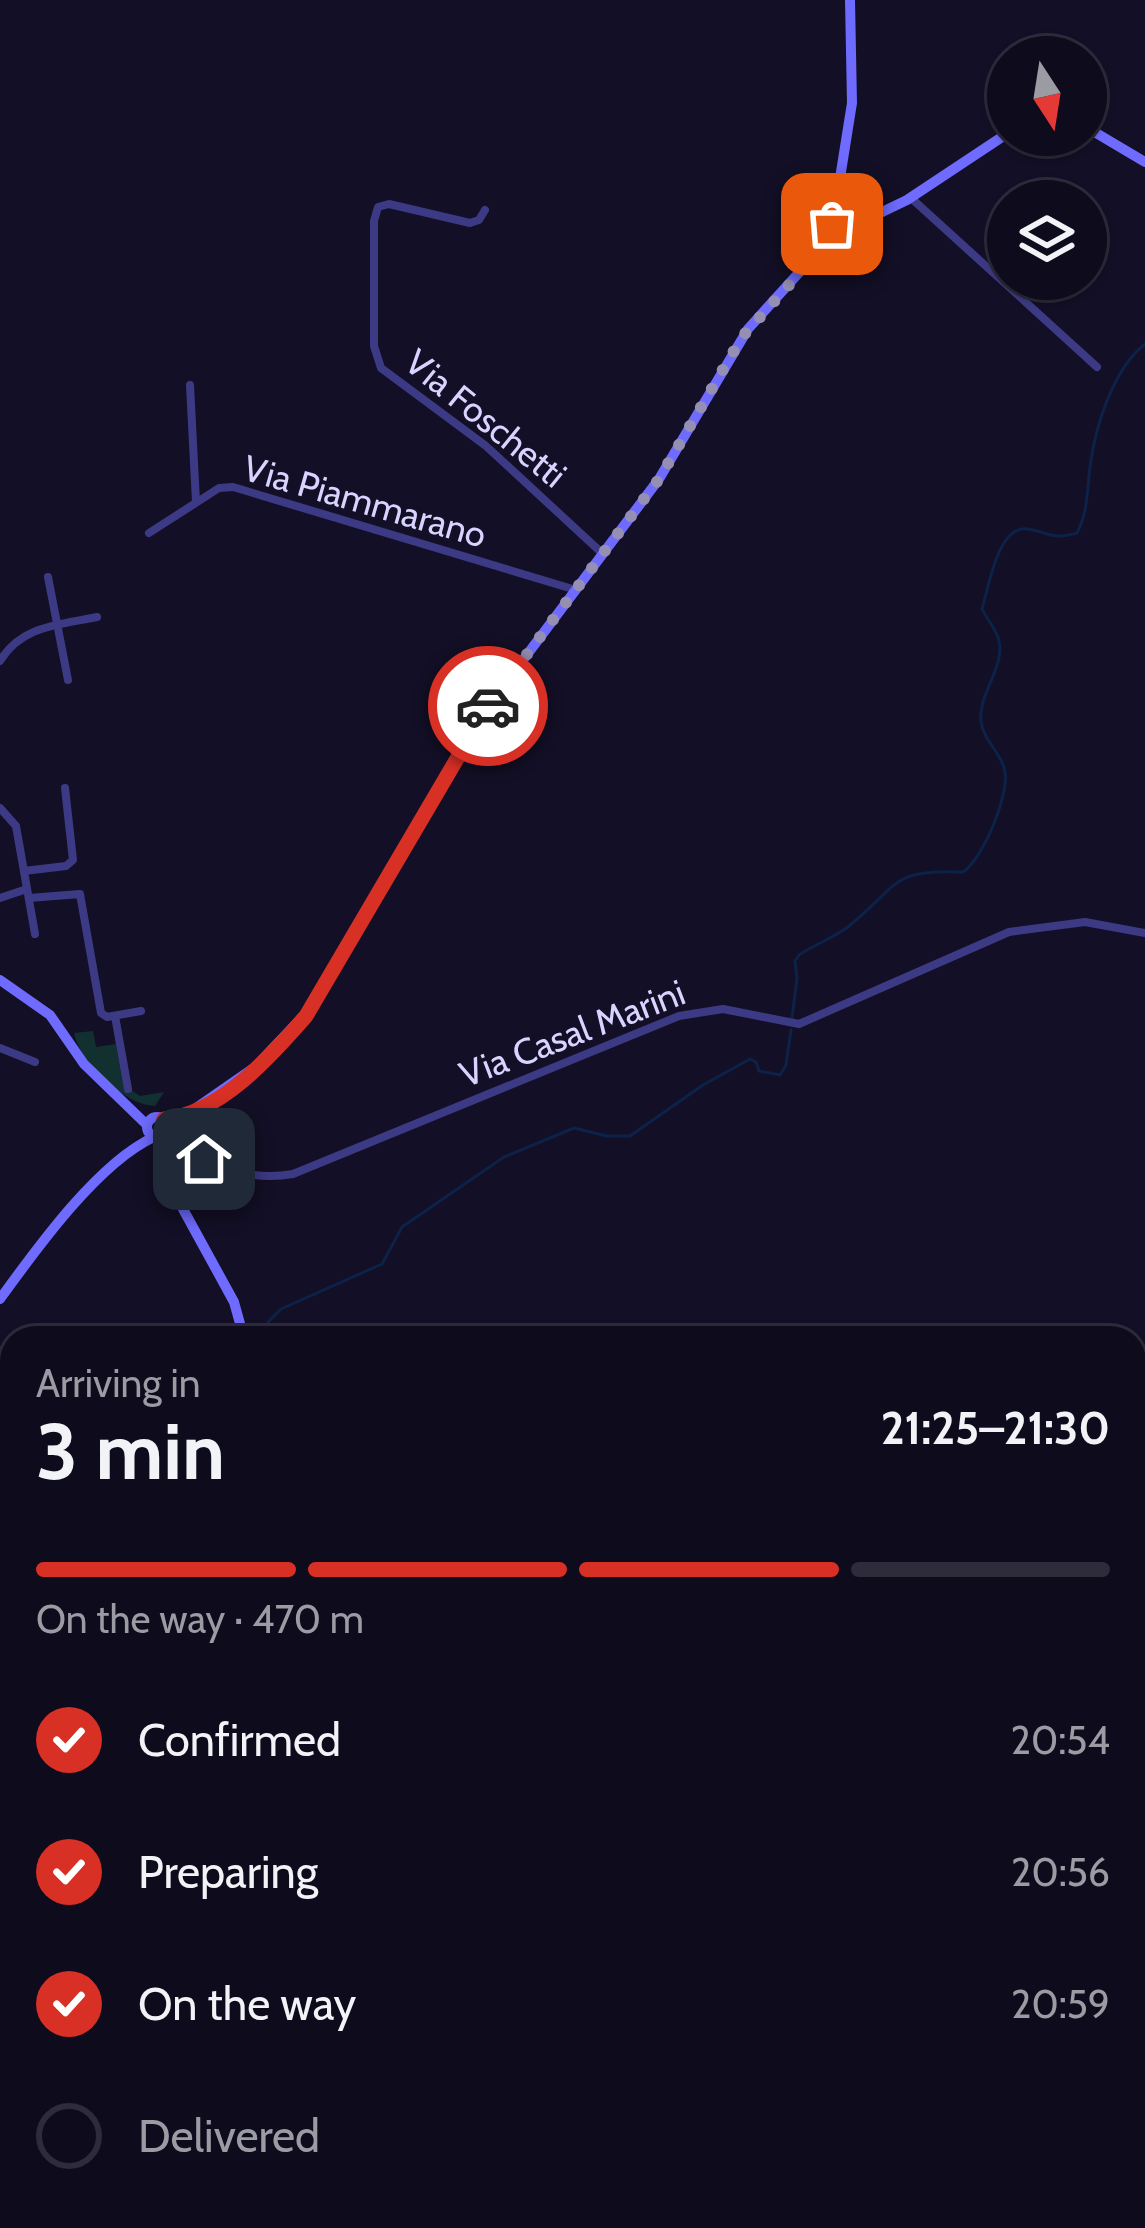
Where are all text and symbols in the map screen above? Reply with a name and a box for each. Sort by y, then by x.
north arrow [987,36,1107,156]
map controls [987,36,1107,300]
pin [781,173,883,275]
button: layers [987,180,1107,300]
icon: bag [799,191,865,257]
street label: Via Foschetti [397,340,575,496]
street label: Via Piammarano [238,445,492,557]
courier [428,646,548,766]
icon: car [455,673,521,739]
street label: Via Casal Marini [453,970,691,1096]
pin [153,1108,255,1210]
icon: home [171,1126,237,1192]
text: Arriving in [36,1359,200,1407]
text: 21:25–21:30 [881,1401,1110,1455]
text: 3 min [36,1404,225,1499]
text: On the way · 470 m [36,1595,364,1643]
icon: check [36,1707,102,1773]
text: Confirmed [138,1713,341,1767]
text: 20:54 [1011,1716,1110,1764]
icon: check [36,1839,102,1905]
text: Preparing [138,1845,318,1899]
text: 20:56 [1011,1848,1110,1896]
icon: check [36,1971,102,2037]
text: On the way [138,1977,356,2031]
text: 20:59 [1011,1980,1110,2028]
text: Delivered [138,2109,320,2163]

